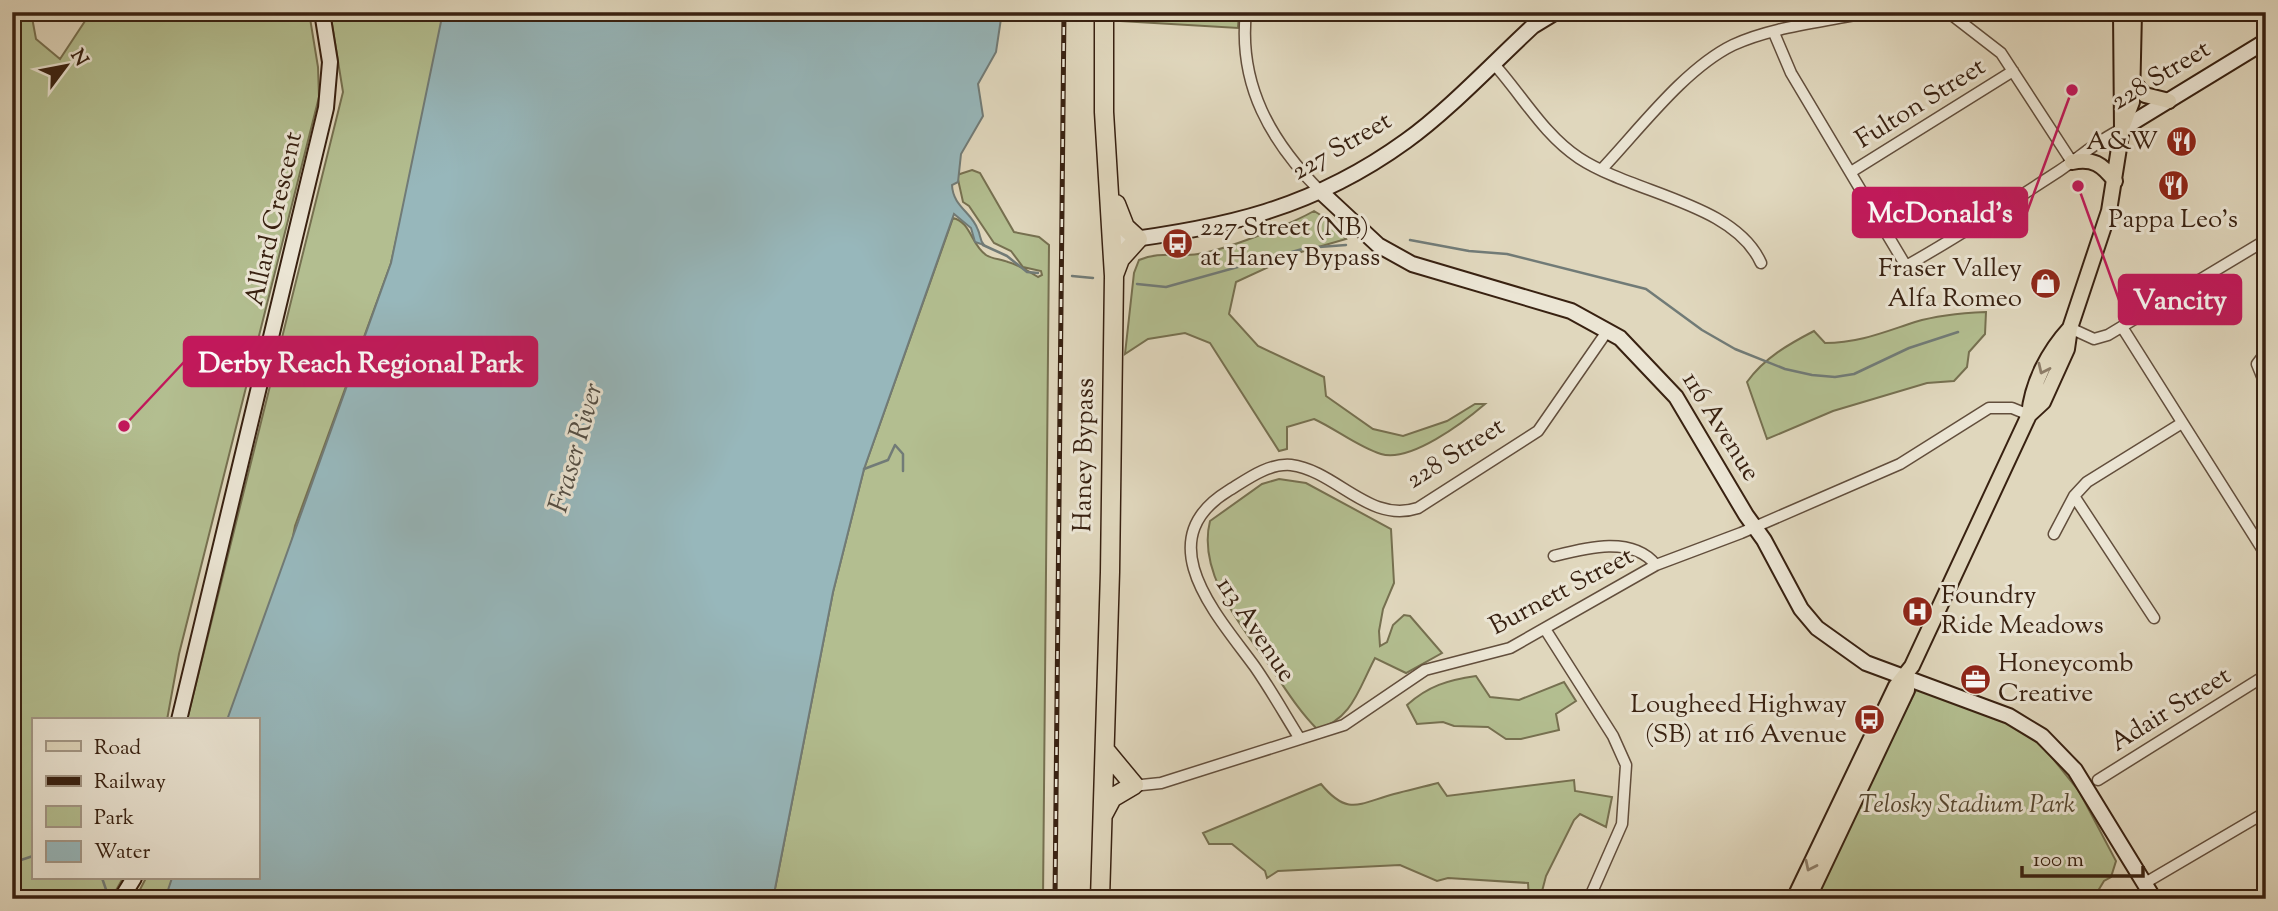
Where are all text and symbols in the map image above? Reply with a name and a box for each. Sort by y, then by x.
north arrow [32,32,102,102]
street label: 228 Street [2104,32,2218,120]
text: N [63,45,94,72]
street label: Fulton Street [1849,49,1993,159]
street label: 227 Street [1285,103,1399,191]
place label: A&W [2086,124,2158,161]
restaurant icon: A&W [2164,125,2198,159]
street label: Allard Crescent [237,128,313,310]
restaurant icon: Pappa Leo's [2156,168,2190,202]
callout: McDonald's [1853,188,2027,237]
text: McDonald's [1867,195,2013,235]
place label: Pappa Leo's [2108,202,2238,239]
place label: 227 Street (NB) at Haney Bypass [1200,210,1380,277]
bus stop icon: 227 Street (NB) at Haney Bypass [1160,226,1194,260]
place label: Fraser Valley Alfa Romeo [1878,251,2022,318]
shop icon: Fraser Valley Alfa Romeo [2028,267,2062,301]
callout: Vancity [2119,275,2241,324]
text: Vancity [2133,282,2227,322]
callout: Derby Reach Regional Park [184,337,537,386]
text: Derby Reach Regional Park [198,345,525,385]
one-way arrow [2037,362,2051,374]
street label: 116 Avenue [1672,365,1768,489]
water label: Fraser River [539,378,615,518]
street label: Haney Bypass [1065,378,1105,532]
street label: 228 Street [1400,409,1513,499]
street label: Burnett Street [1483,538,1641,646]
street label: 113 Avenue [1206,570,1304,690]
place label: Foundry Ride Meadows [1941,578,2104,645]
hospital icon: Foundry Ride Meadows [1901,594,1935,628]
place label: Honeycomb Creative [1998,646,2134,713]
street label: Adair Street [2103,658,2239,762]
office icon: Honeycomb Creative [1958,662,1992,696]
place label: Lougheed Highway (SB) at 116 Avenue [1630,687,1847,754]
bus stop icon: Lougheed Highway (SB) at 116 Avenue [1853,703,1887,737]
legend [32,718,259,880]
text: Road [94,734,141,764]
text: Railway [94,768,166,798]
park label: Telosky Stadium Park [1859,787,2076,824]
text: Park [94,804,135,834]
scale bar [2022,834,2143,878]
text: Water [94,838,151,868]
text: 100 m [2033,846,2084,876]
one-way arrow [1804,859,1818,871]

